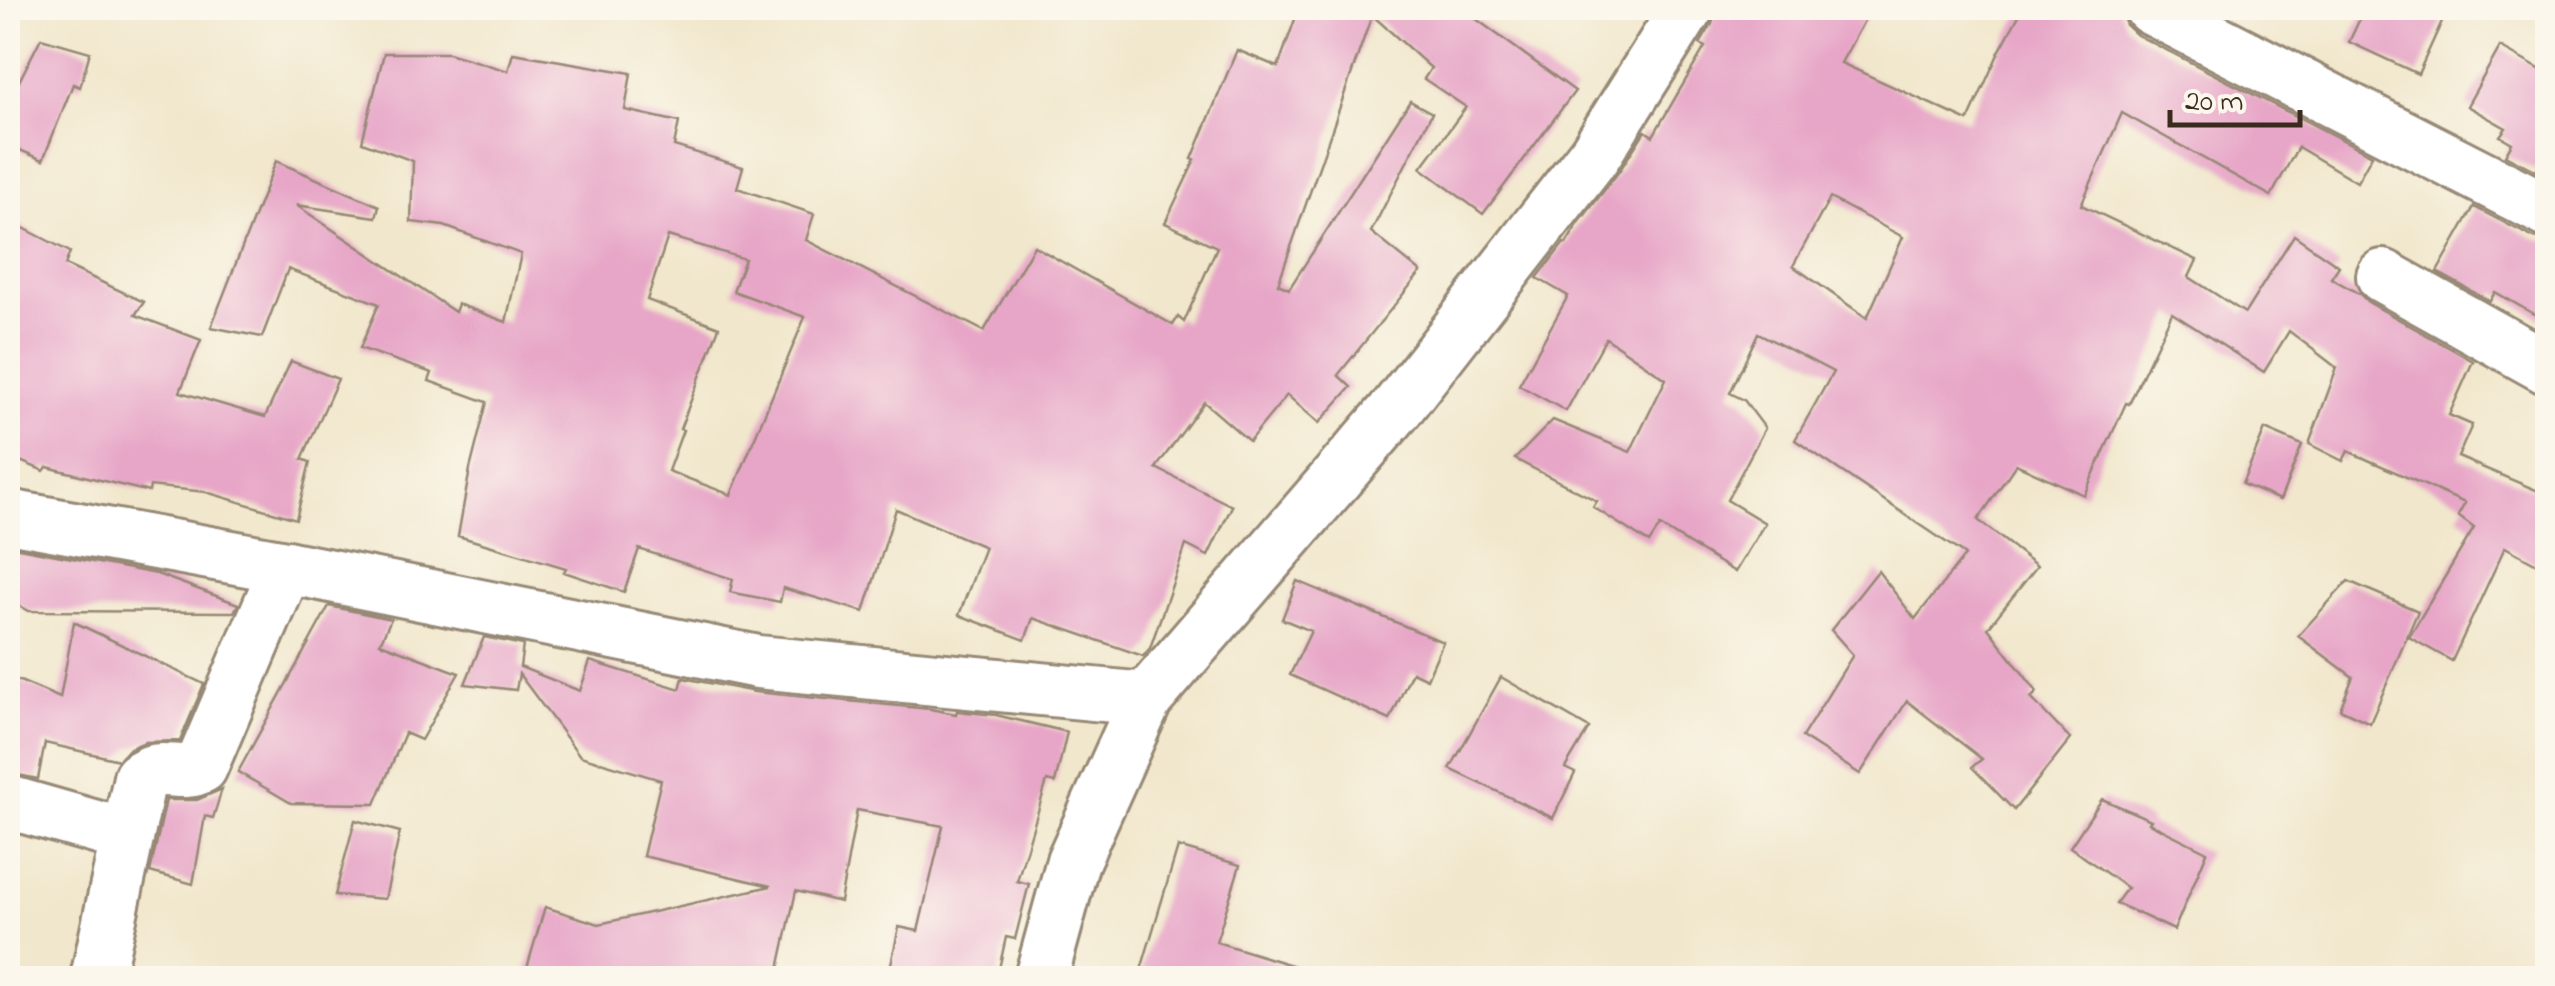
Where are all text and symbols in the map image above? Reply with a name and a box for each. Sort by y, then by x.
scale bar [2170,65,2300,127]
text: 20 m [2185,81,2244,125]

